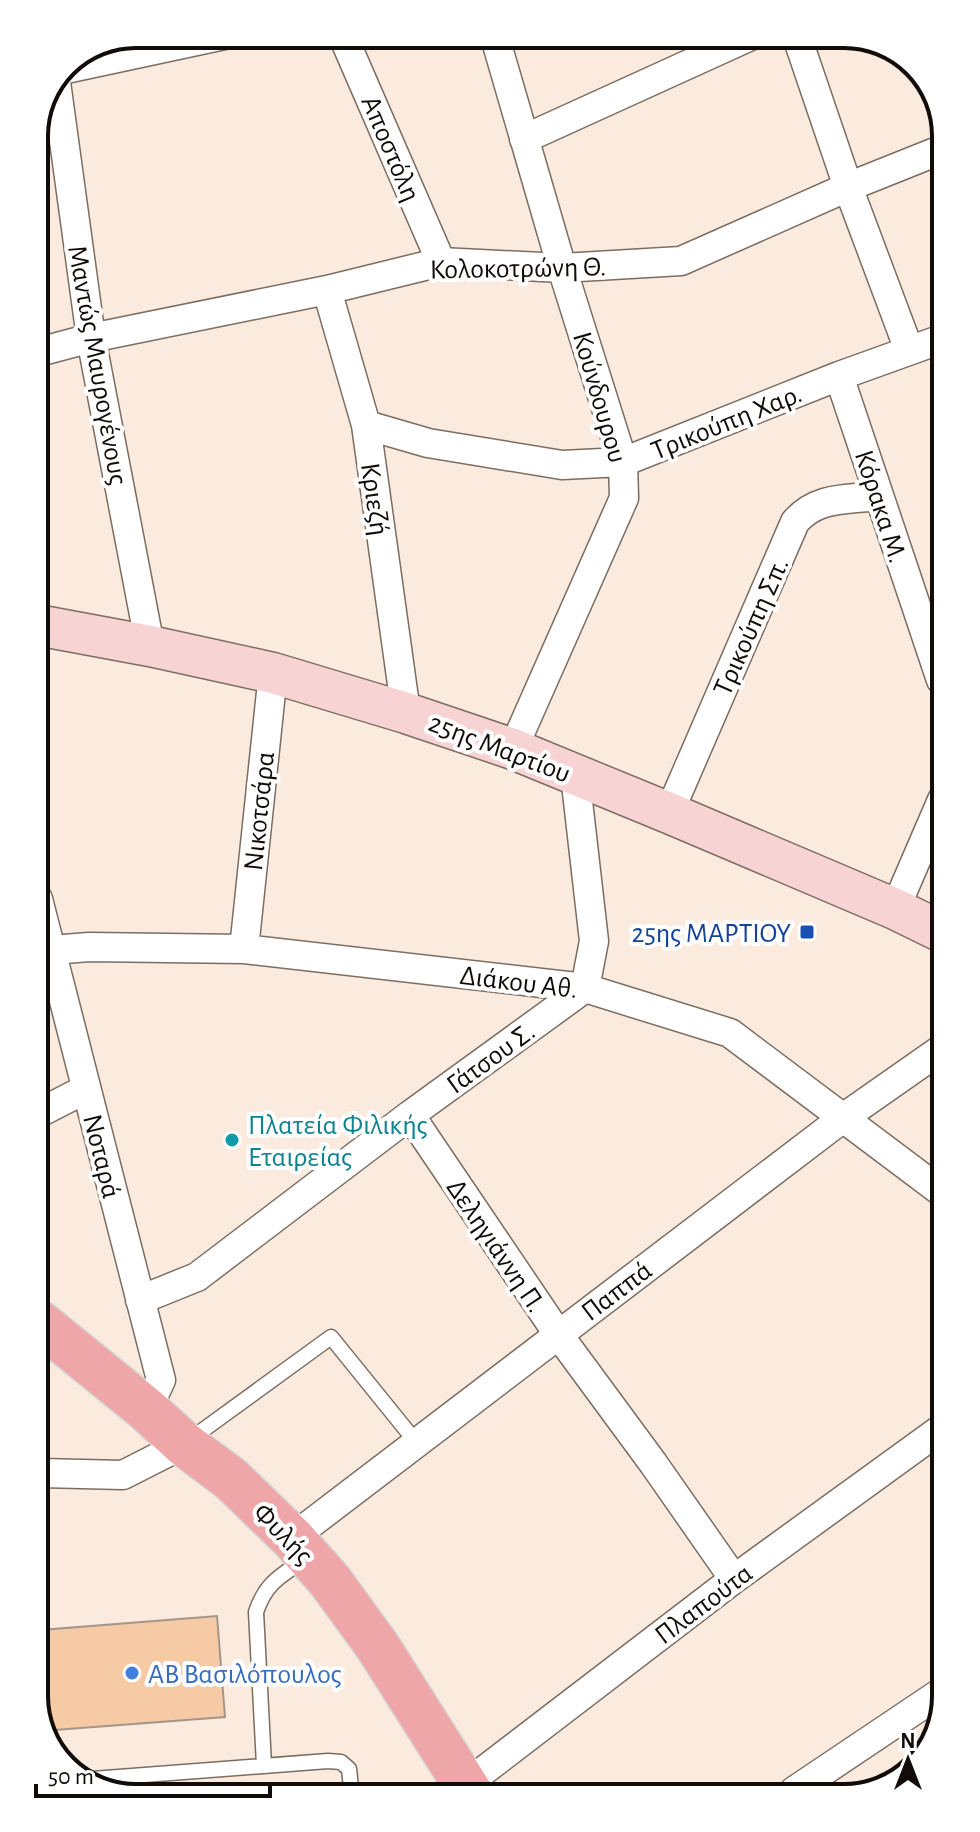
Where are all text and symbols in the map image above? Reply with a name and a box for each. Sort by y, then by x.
street label: Αποστόλη [355,92,425,206]
street label: Μαντώς Μαυρογένους [62,244,132,487]
street label: Κολοκοτρώνη Θ. [430,253,607,285]
street label: Κούνδουρου [567,329,631,466]
street label: Τρικούπη Χαρ. [648,380,806,466]
street label: Κόρακα Μ. [849,447,911,566]
street label: Κριεζή [355,461,393,537]
street label: Τρικούπη Σπ. [709,554,795,700]
street label: 25ης Μαρτίου [424,709,574,789]
street label: Νικοτσάρα [240,750,280,872]
place label: 25ης ΜΑΡΤΙΟΥ [631,920,791,948]
marker: 25ης ΜΑΡΤΙΟΥ [798,923,816,941]
street label: Διάκου Αθ. [458,962,579,1004]
street label: Γάτσου Σ. [442,1018,540,1100]
street label: Νοταρά [77,1112,125,1201]
place label: Πλατεία Φιλικής Εταιρείας [248,1112,428,1172]
marker: Πλατεία Φιλικής Εταιρείας [223,1131,241,1149]
street label: Δεληγιάννη Π. [441,1175,550,1318]
street label: Παππά [577,1256,658,1327]
street label: Φυλής [247,1499,318,1570]
street label: Πλαπούτα [650,1559,758,1650]
place label: ΑΒ Βασιλόπουλος [148,1661,342,1689]
marker: ΑΒ Βασιλόπουλος [123,1664,141,1682]
north arrow [868,1720,948,1800]
text: N [900,1730,916,1752]
scale bar [36,1748,270,1798]
text: 50 m [48,1765,94,1789]

